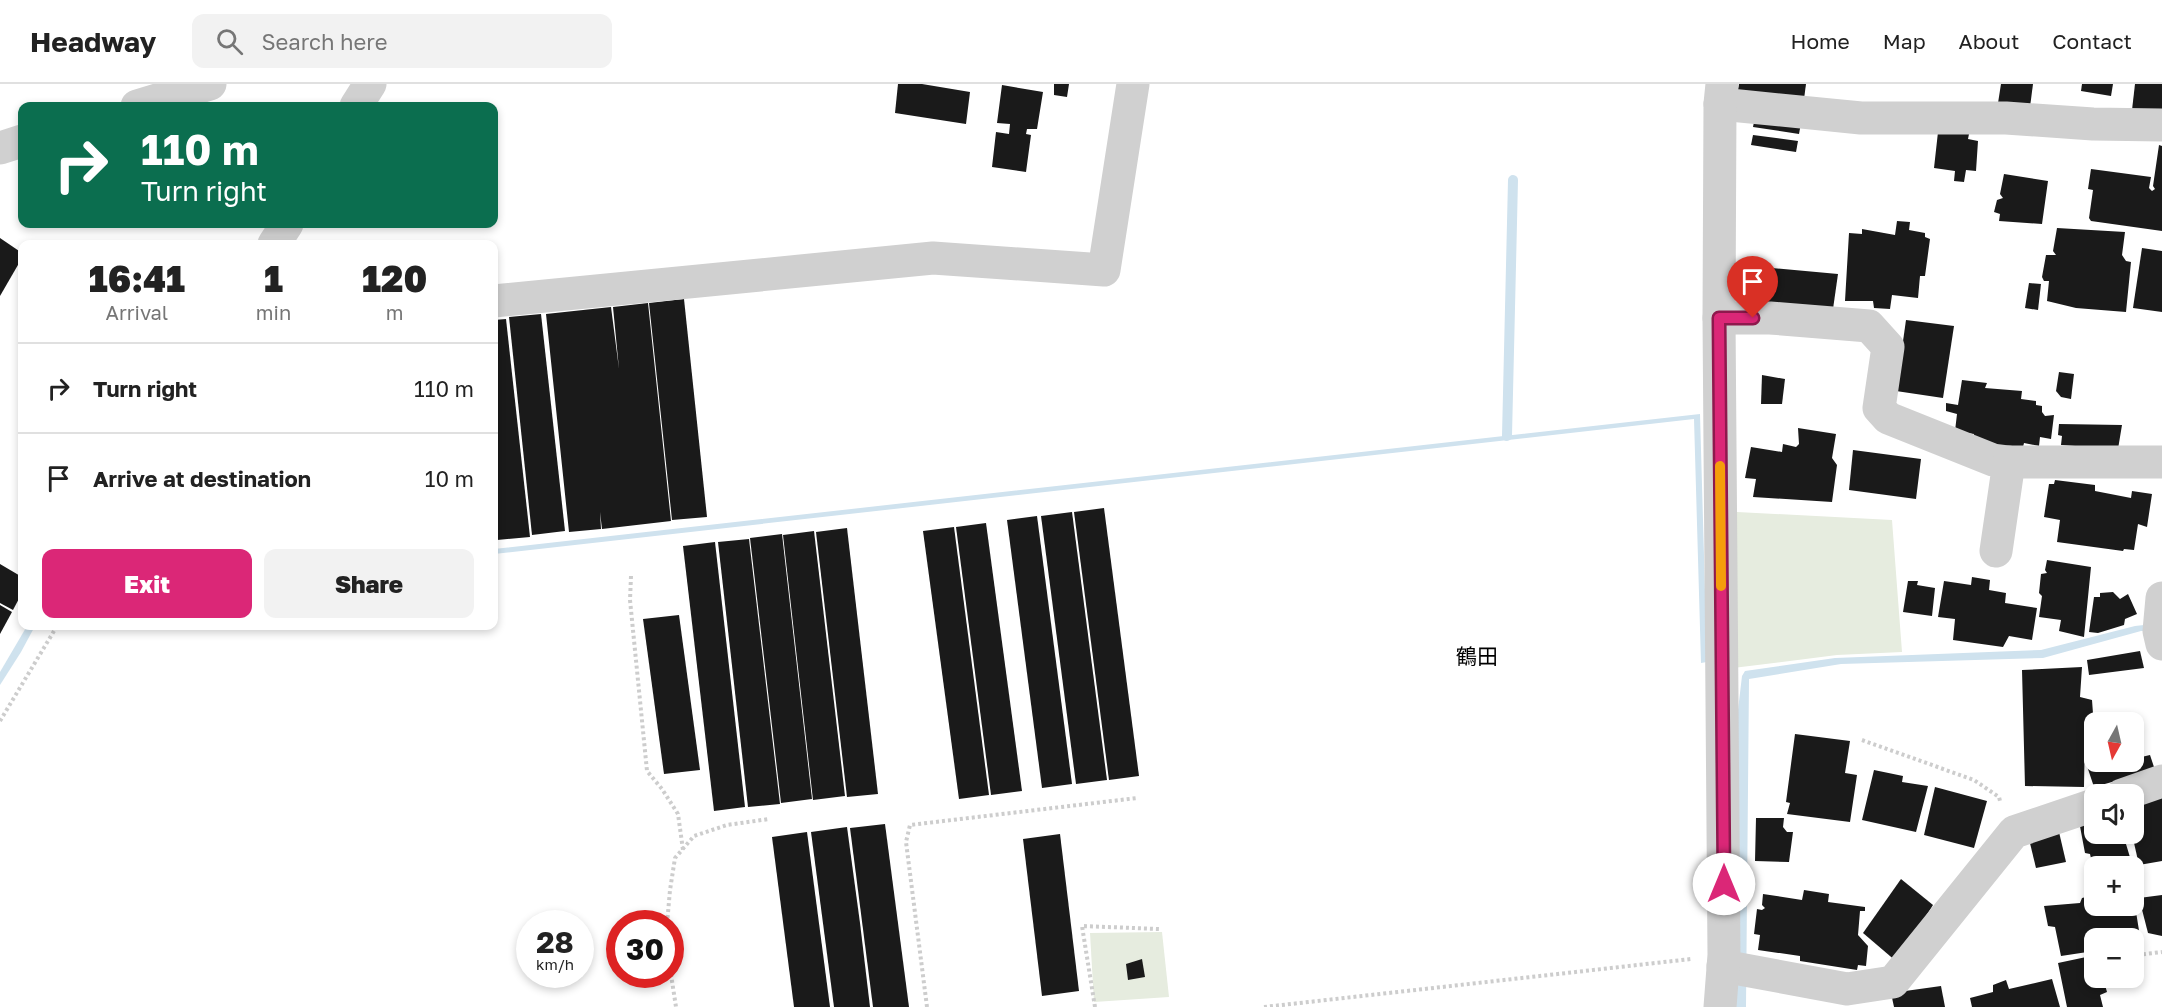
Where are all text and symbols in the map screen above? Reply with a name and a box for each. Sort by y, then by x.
search box [192,14,612,68]
text: Headway [30,25,156,58]
icon: search [213,25,246,58]
text: Search here [261,28,387,55]
text: Home [1790,28,1850,54]
text: Map [1883,28,1926,54]
text: About [1959,28,2019,54]
text: Contact [2052,28,2132,54]
text: 110 m [141,124,259,174]
icon: right [42,126,120,204]
text: Turn right [141,175,267,207]
pin [1727,256,1778,318]
text: 16:41 [89,257,185,300]
text: 1 [264,257,283,300]
text: 120 [362,257,427,300]
icon: arrive [1736,265,1769,298]
text: Arrival [106,300,168,324]
text: min [256,300,291,324]
text: m [386,300,403,324]
icon: right [42,372,75,405]
text: Turn right [93,375,197,402]
text: 110 m [414,375,474,402]
icon: arrive [42,462,75,495]
text: Arrive at destination [93,465,311,492]
text: 10 m [425,465,474,492]
button: Exit [42,549,252,618]
button: Share [264,549,474,618]
district label: 鶴田 [1456,643,1498,669]
north arrow [2084,712,2144,772]
map controls [2084,712,2144,988]
button: sound [2084,784,2144,844]
position arrow [1692,852,1756,916]
button: + [2084,856,2144,916]
speed limit sign: 30 [606,910,684,988]
text: 28 [536,924,574,960]
button: − [2084,928,2144,988]
text: km/h [536,955,574,973]

